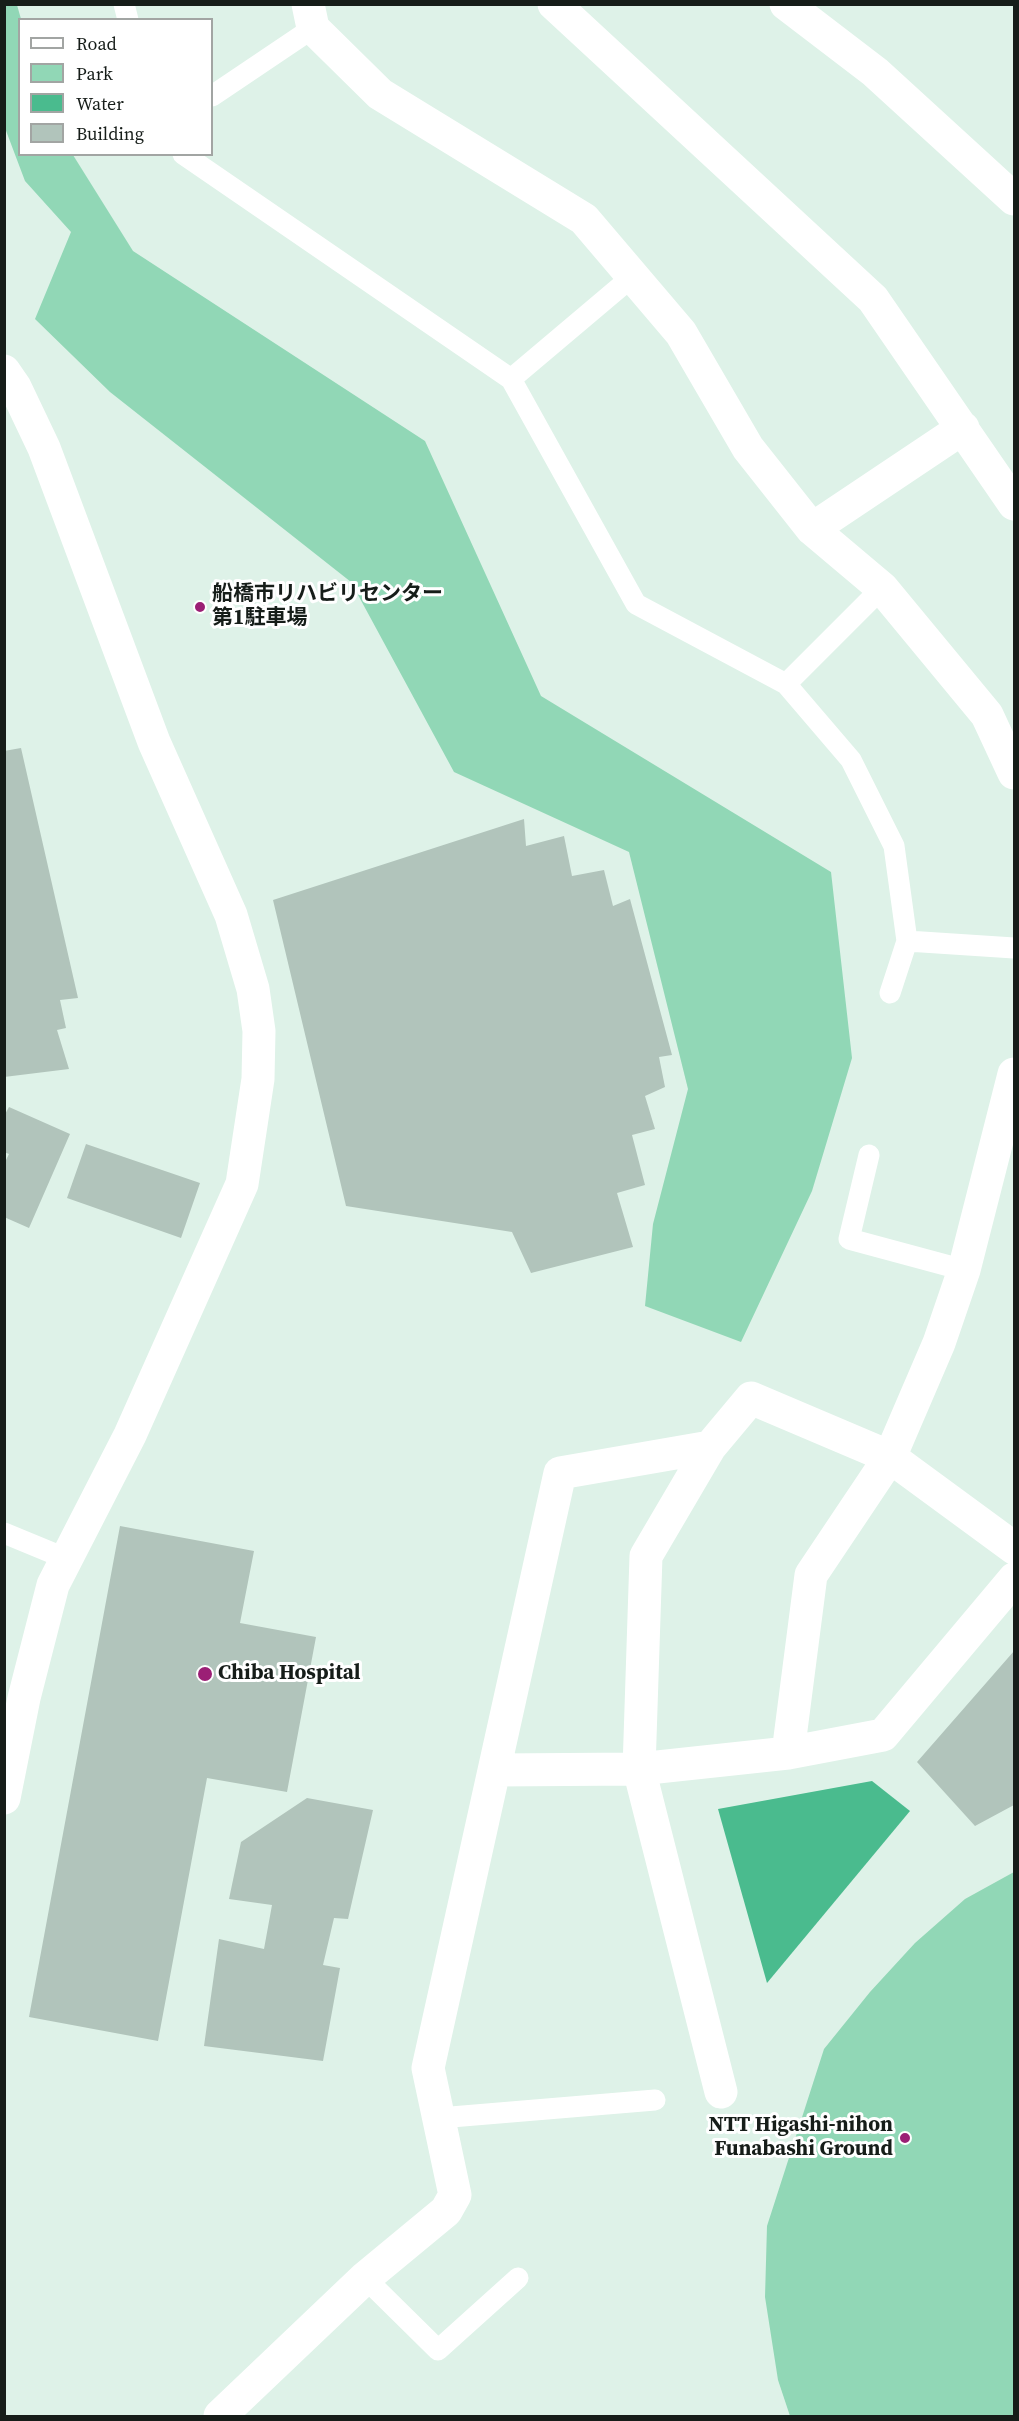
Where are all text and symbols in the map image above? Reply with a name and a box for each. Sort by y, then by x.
legend [18,18,213,156]
text: Road [76,31,117,56]
text: Park [76,61,113,86]
text: Water [76,91,124,116]
text: Building [76,121,144,146]
place label: 船橋市リハビリセンター 第1駐車場 [212,582,443,632]
marker: 船橋市リハビリセンター 第1駐車場 [193,600,207,614]
place label: Chiba Hospital [218,1661,361,1687]
marker: Chiba Hospital [196,1665,214,1683]
place label: NTT Higashi-nihon Funabashi Ground [708,2113,893,2163]
marker: NTT Higashi-nihon Funabashi Ground [898,2131,912,2145]

